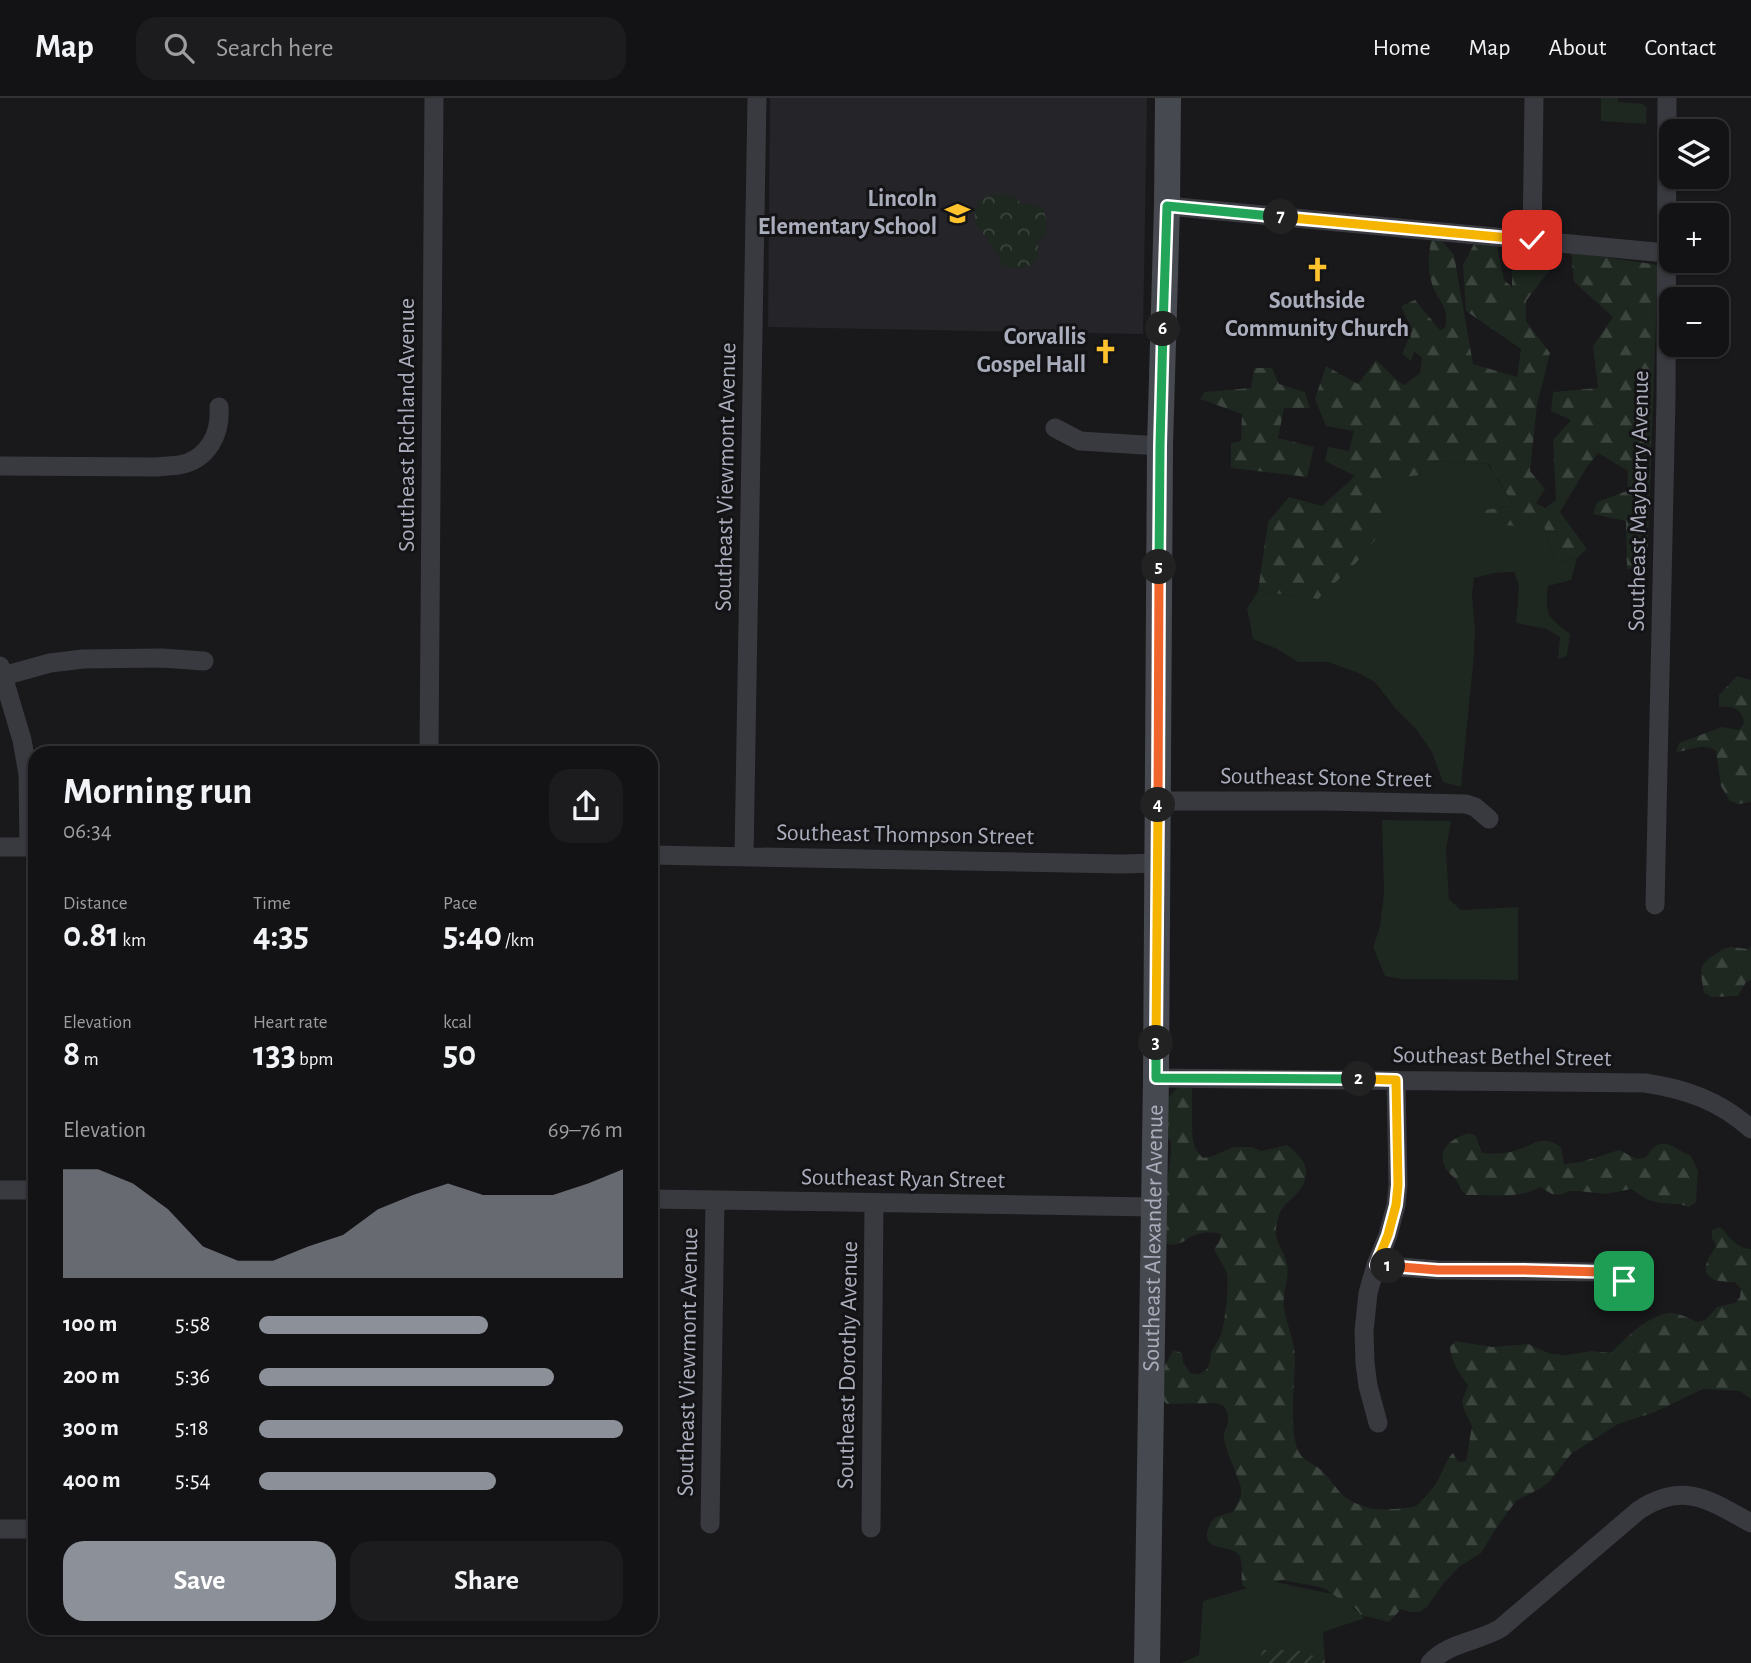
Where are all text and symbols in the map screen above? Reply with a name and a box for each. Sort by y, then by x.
search box [136,17,626,80]
icon: search [160,29,198,67]
text: Map [35,31,94,64]
text: Search here [216,35,334,61]
text: Home [1373,36,1431,60]
text: Map [1469,36,1511,60]
text: About [1549,36,1606,60]
text: Contact [1644,36,1716,60]
map controls [1659,119,1729,357]
button: layers [1659,119,1729,189]
place label: Lincoln Elementary School [758,187,937,239]
school or university icon: Lincoln Elementary School [943,199,971,227]
pin: 7 [1264,200,1298,234]
button: + [1659,203,1729,273]
text: 7 [1276,207,1285,226]
pin [1502,210,1562,270]
icon: check [1513,221,1551,259]
church icon: Southside Community Church [1303,256,1331,284]
button: − [1659,287,1729,357]
place label: Southside Community Church [1225,289,1409,341]
street label: Southeast Richland Avenue [395,298,419,552]
pin: 6 [1146,312,1180,346]
text: 6 [1158,319,1167,338]
place label: Corvallis Gospel Hall [977,325,1086,377]
church icon: Corvallis Gospel Hall [1092,337,1120,365]
street label: Southeast Viewmont Avenue [712,342,740,612]
street label: Southeast Mayberry Avenue [1625,370,1653,632]
pin: 5 [1142,550,1176,584]
text: 5 [1154,557,1163,576]
street label: Southeast Stone Street [1220,764,1432,792]
button: share [549,769,623,843]
text: Morning run [63,773,252,811]
pin: 4 [1140,788,1176,822]
text: 4 [1153,795,1162,814]
text: 06:34 [63,820,112,843]
street label: Southeast Thompson Street [776,821,1034,849]
text: Distance [63,894,127,913]
text: Time [253,894,291,913]
text: Pace [443,894,477,913]
text: 0.81 [63,918,119,953]
text: 4:35 [253,918,309,953]
text: 5:40 [443,918,502,953]
text: km [119,931,146,950]
text: /km [502,931,534,950]
text: Elevation [63,1013,132,1032]
text: Heart rate [253,1013,328,1032]
text: kcal [443,1013,472,1032]
pin: 3 [1138,1026,1174,1060]
text: 3 [1151,1033,1160,1052]
text: 8 [63,1037,80,1072]
text: 133 [253,1037,296,1072]
text: 50 [443,1037,476,1072]
street label: Southeast Bethel Street [1392,1043,1612,1071]
text: m [80,1050,99,1069]
text: bpm [296,1050,333,1069]
pin: 2 [1342,1062,1376,1096]
text: 2 [1354,1069,1363,1088]
street label: Southeast Alexander Avenue [1139,1104,1168,1372]
text: Elevation [63,1119,146,1142]
text: 69–76 m [548,1119,623,1142]
street label: Southeast Ryan Street [801,1165,1006,1193]
street label: Southeast Viewmont Avenue [674,1227,702,1497]
street label: Southeast Dorothy Avenue [834,1241,862,1489]
pin: 1 [1370,1248,1406,1284]
pin [1594,1251,1654,1311]
text: 1 [1384,1256,1391,1275]
icon: arrive [1605,1262,1643,1300]
text: 100 m [63,1313,117,1336]
text: 5:58 [175,1313,210,1336]
text: 200 m [63,1365,120,1388]
text: 5:36 [175,1365,210,1388]
text: 300 m [63,1417,119,1440]
text: 5:18 [175,1417,209,1440]
text: 400 m [63,1469,121,1492]
text: 5:54 [175,1469,211,1492]
button: Save [63,1541,336,1621]
button: Share [350,1541,623,1621]

